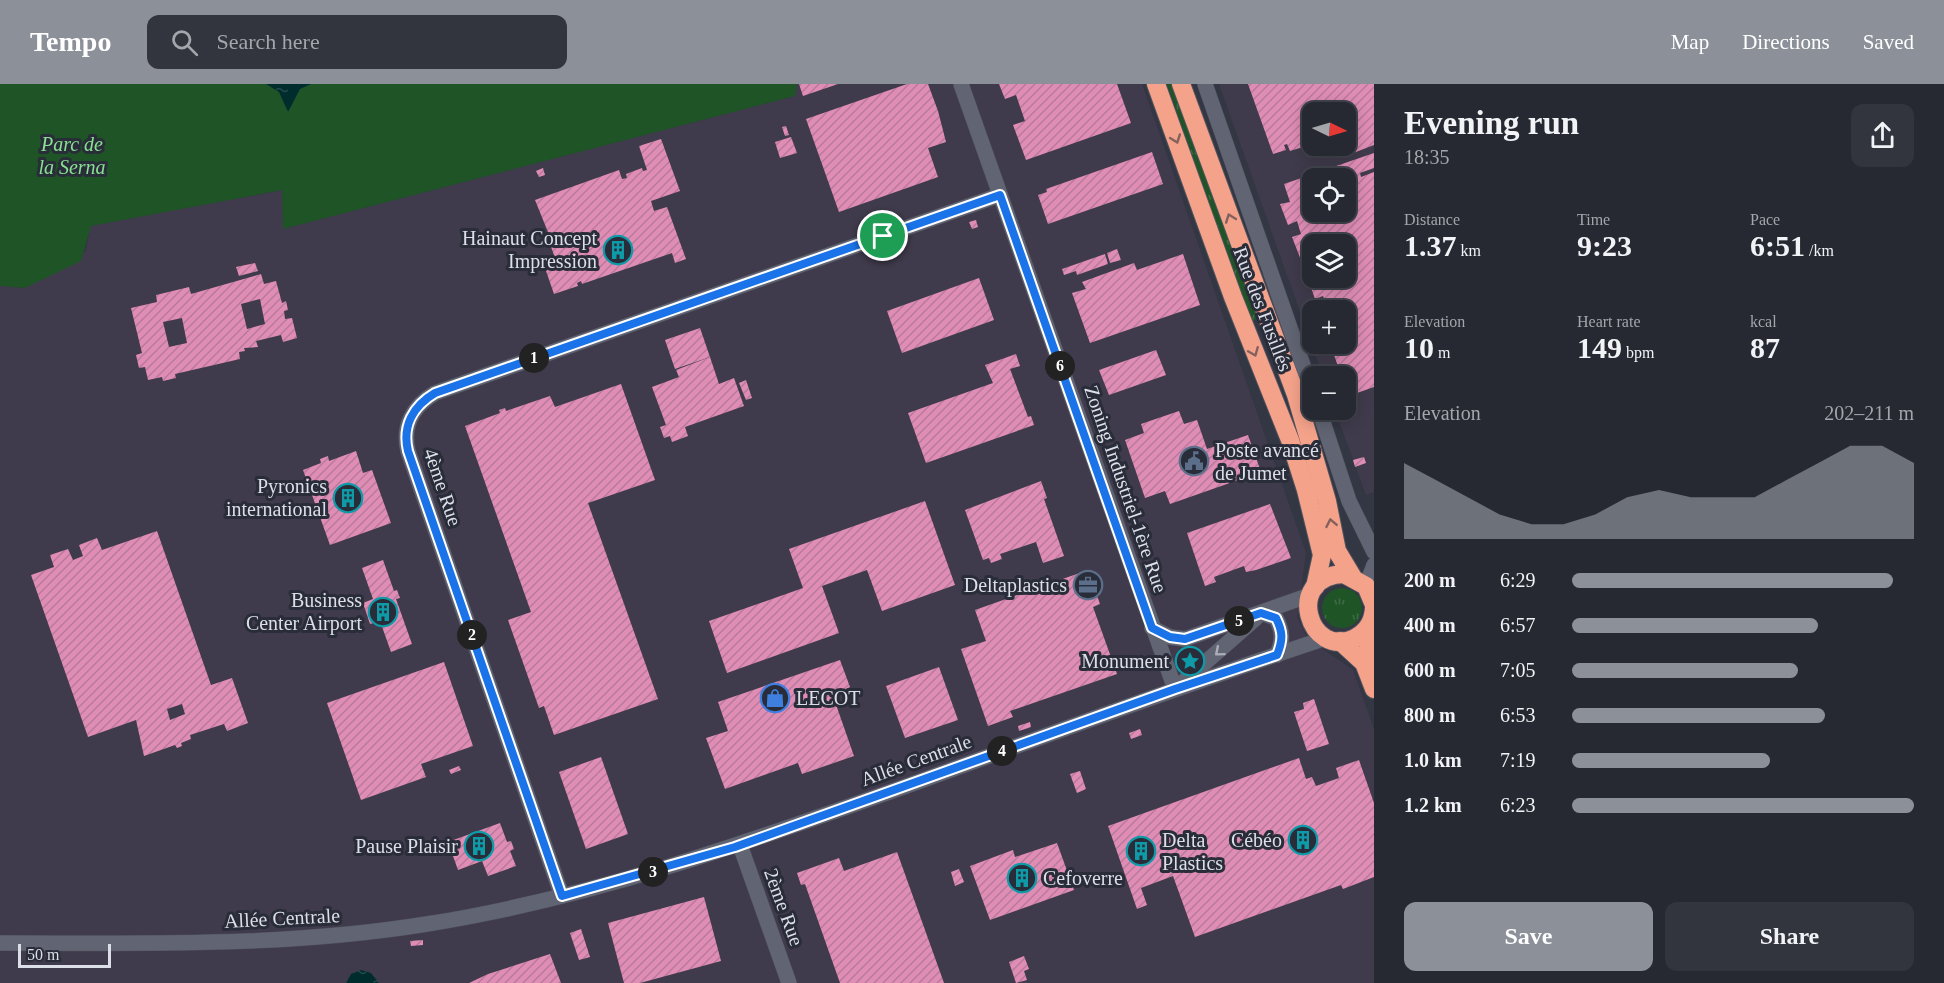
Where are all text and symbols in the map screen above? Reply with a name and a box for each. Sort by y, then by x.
search box [147,15,567,69]
text: Tempo [30,26,111,57]
icon: search [168,26,201,59]
text: Search here [216,29,320,54]
text: Map [1671,30,1709,54]
text: Directions [1742,30,1830,54]
text: Saved [1863,30,1914,54]
north arrow [1302,102,1356,156]
map controls [1302,102,1356,420]
button: share [1851,104,1914,167]
text: Evening run [1404,105,1579,141]
park label: Parc de la Serna [38,133,106,178]
one-way arrow [1169,133,1182,144]
text: 18:35 [1404,146,1450,168]
button: locate [1302,168,1356,222]
pin [857,210,908,261]
text: Distance [1404,211,1460,228]
text: Time [1577,211,1610,228]
text: Pace [1750,211,1780,228]
one-way arrow [1225,214,1238,224]
icon: arrive [866,219,899,252]
place label: Hainaut Concept Impression [462,227,597,273]
text: 1.37 [1404,229,1457,262]
text: 9:23 [1577,229,1632,262]
text: 6:51 [1750,229,1805,262]
building icon: Hainaut Concept Impression [602,234,634,266]
button: layers [1302,234,1356,288]
text: km [1457,242,1481,259]
text: /km [1805,242,1834,259]
street label: Rue des Fusillés [1229,244,1297,374]
button: + [1302,300,1356,354]
text: Elevation [1404,313,1465,330]
text: Heart rate [1577,313,1641,330]
text: kcal [1750,313,1777,330]
text: 10 [1404,331,1434,364]
text: 149 [1577,331,1622,364]
text: 87 [1750,331,1780,364]
pin: 1 [519,343,549,373]
text: m [1434,344,1450,361]
text: bpm [1622,344,1654,361]
one-way arrow [1247,345,1259,356]
text: 1 [530,349,538,366]
pin: 6 [1045,351,1075,381]
text: 6 [1056,357,1064,374]
button: − [1302,366,1356,420]
street label: Zoning Industriel-1ère Rue [1079,382,1172,596]
text: Elevation [1404,402,1481,424]
text: 202–211 m [1824,402,1914,424]
place label: Poste avancé de Jumet [1215,439,1319,484]
street label: 4ème Rue [419,445,467,529]
public building icon: Poste avancé de Jumet [1178,445,1210,477]
place label: Pyronics international [226,475,327,520]
building icon: Pyronics international [332,482,364,514]
one-way arrow [1325,518,1338,528]
office icon: Deltaplastics [1072,569,1104,601]
text: 200 m [1404,569,1456,591]
text: 6:29 [1500,569,1536,591]
place label: Deltaplastics [964,574,1067,597]
place label: Business Center Airport [246,589,362,635]
building icon: Business Center Airport [367,596,399,628]
pin: 5 [1224,606,1254,636]
text: 5 [1235,612,1243,629]
text: 400 m [1404,614,1456,636]
text: 6:57 [1500,614,1536,636]
pin: 2 [457,620,487,650]
text: 2 [468,626,476,643]
place icon: Monument [1174,645,1206,677]
one-way arrow [1215,645,1226,656]
place label: Monument [1081,650,1169,672]
text: 600 m [1404,659,1456,681]
text: 7:05 [1500,659,1536,681]
shop icon: LECOT [759,682,791,714]
place label: LECOT [796,687,860,709]
text: 800 m [1404,704,1456,726]
text: 6:53 [1500,704,1536,726]
street label: Allée Centrale [858,730,974,790]
pin: 4 [987,736,1017,766]
text: 4 [998,742,1006,759]
text: 1.0 km [1404,749,1462,771]
text: 7:19 [1500,749,1536,771]
text: 1.2 km [1404,794,1462,816]
text: 6:23 [1500,794,1536,816]
building icon: Cébéo [1287,824,1319,856]
place label: Delta Plastics [1162,829,1223,874]
place label: Cébéo [1231,829,1282,851]
building icon: Pause Plaisir [463,830,495,862]
place label: Pause Plaisir [355,835,458,857]
building icon: Delta Plastics [1125,835,1157,867]
pin: 3 [638,857,668,887]
building icon: Cefoverre [1006,862,1038,894]
text: 3 [649,863,657,880]
street label: 2ème Rue [760,865,808,949]
place label: Cefoverre [1043,867,1123,889]
button: Save [1404,902,1653,971]
button: Share [1665,902,1914,971]
street label: Allée Centrale [223,904,341,932]
scale bar [18,941,111,968]
text: 50 m [27,946,59,963]

